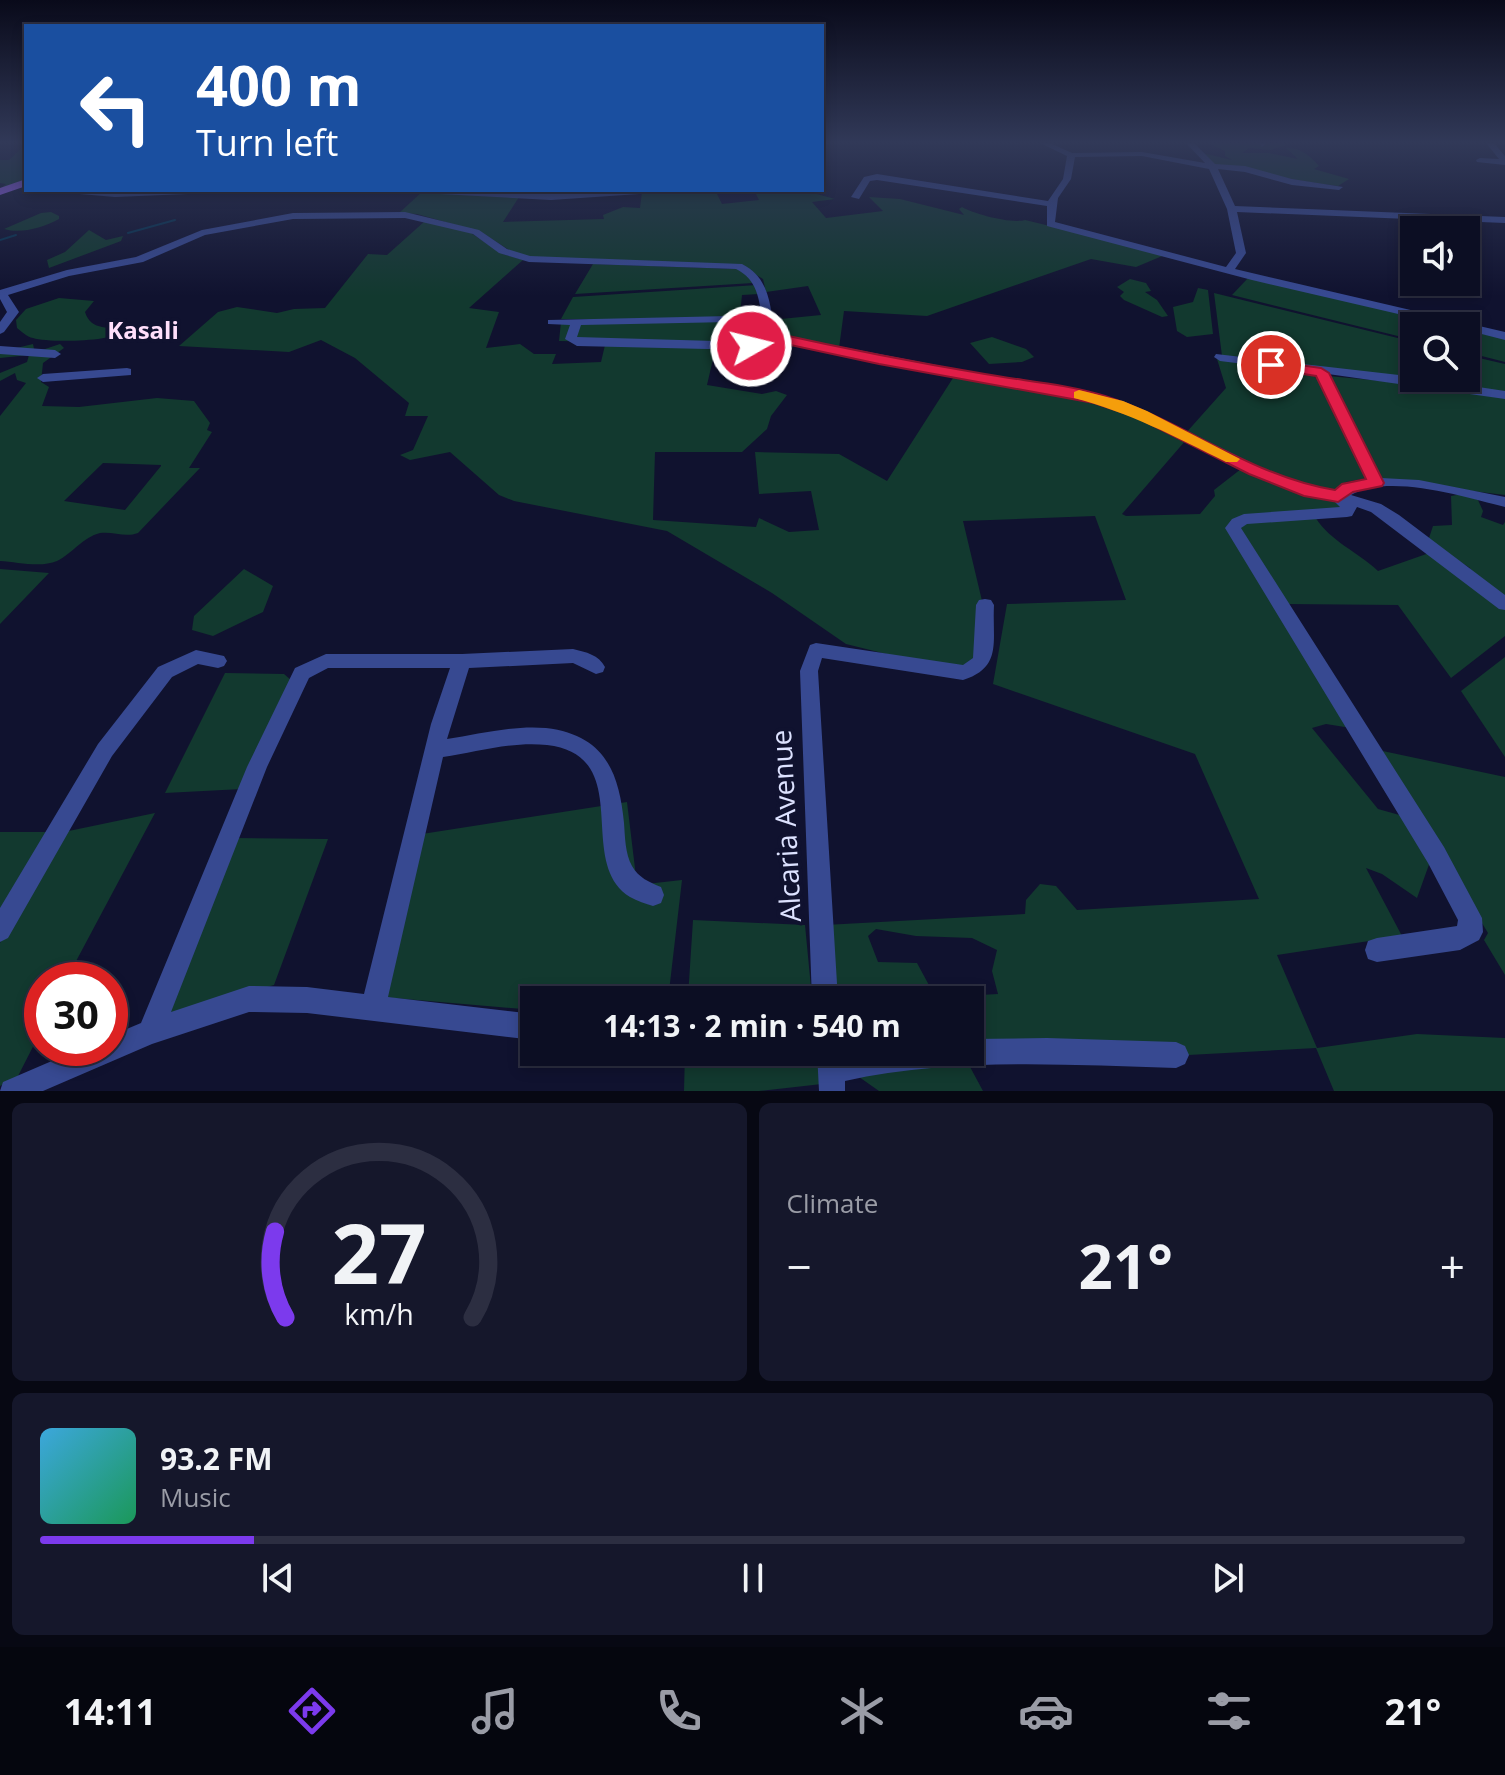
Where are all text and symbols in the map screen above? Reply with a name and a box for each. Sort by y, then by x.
text: 400 m [196,46,362,122]
icon: left [64,56,168,160]
text: Turn left [196,118,338,167]
map controls [1400,216,1480,392]
button: sound [1400,216,1480,296]
position arrow [709,304,793,388]
button: search [1400,312,1480,392]
district label: Kasali [107,313,179,346]
pin [1237,331,1305,399]
icon: arrive [1249,343,1293,387]
street label: Alcaria Avenue [761,729,809,923]
speed limit sign: 30 [24,962,128,1066]
text: 14:13 · 2 min · 540 m [603,1005,901,1046]
text: Climate [787,1185,878,1221]
text: 27 [332,1195,427,1308]
text: 21° [1079,1225,1173,1307]
text: − [787,1236,812,1296]
text: + [1440,1236,1465,1296]
text: km/h [345,1294,414,1333]
text: 93.2 FM [160,1438,273,1479]
text: Music [160,1479,231,1515]
icon: previous [256,1556,300,1600]
icon: pause [731,1556,775,1600]
icon: next [1206,1556,1250,1600]
icon: directions [284,1683,340,1739]
icon: music [467,1683,523,1739]
icon: phone [651,1683,707,1739]
icon: climate [834,1683,890,1739]
icon: car [1018,1683,1074,1739]
icon: filters [1201,1683,1257,1739]
text: 14:11 [64,1687,156,1736]
text: 21° [1385,1687,1441,1736]

